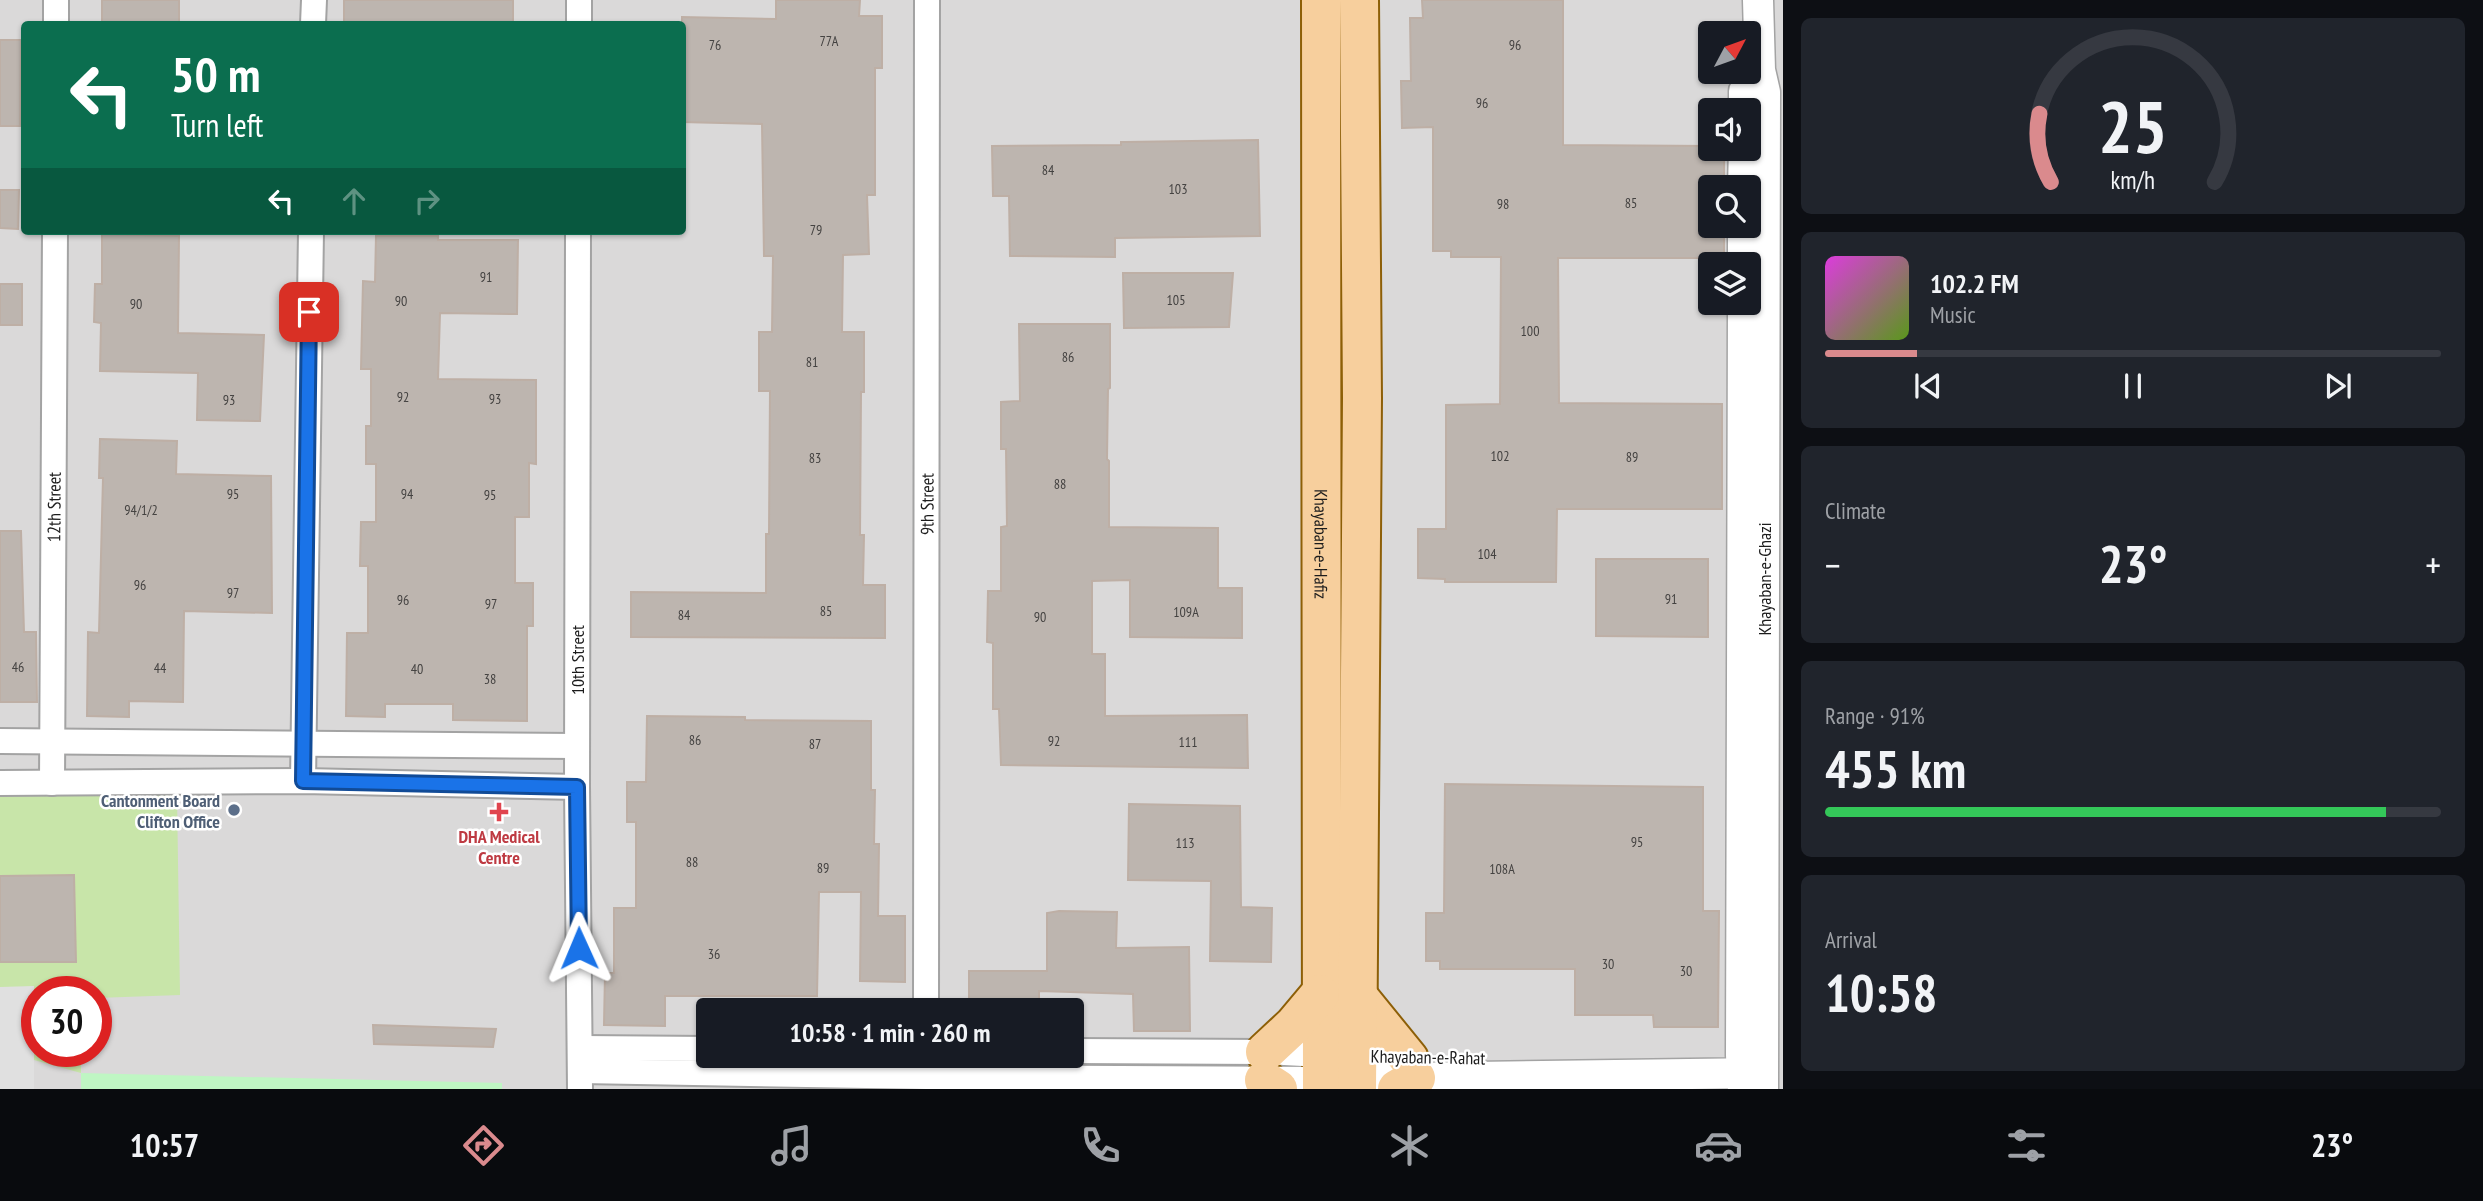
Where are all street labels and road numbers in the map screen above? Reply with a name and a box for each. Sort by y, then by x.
street label: 12th Street [42,472,65,542]
street label: 9th Street [915,473,938,535]
street label: Khayaban-e-Hafiz [1310,489,1333,599]
street label: Khayaban-e-Ghazi [1753,522,1776,636]
street label: 10th Street [566,625,589,695]
street label: Khayaban-e-Rahat [1370,1045,1486,1069]

